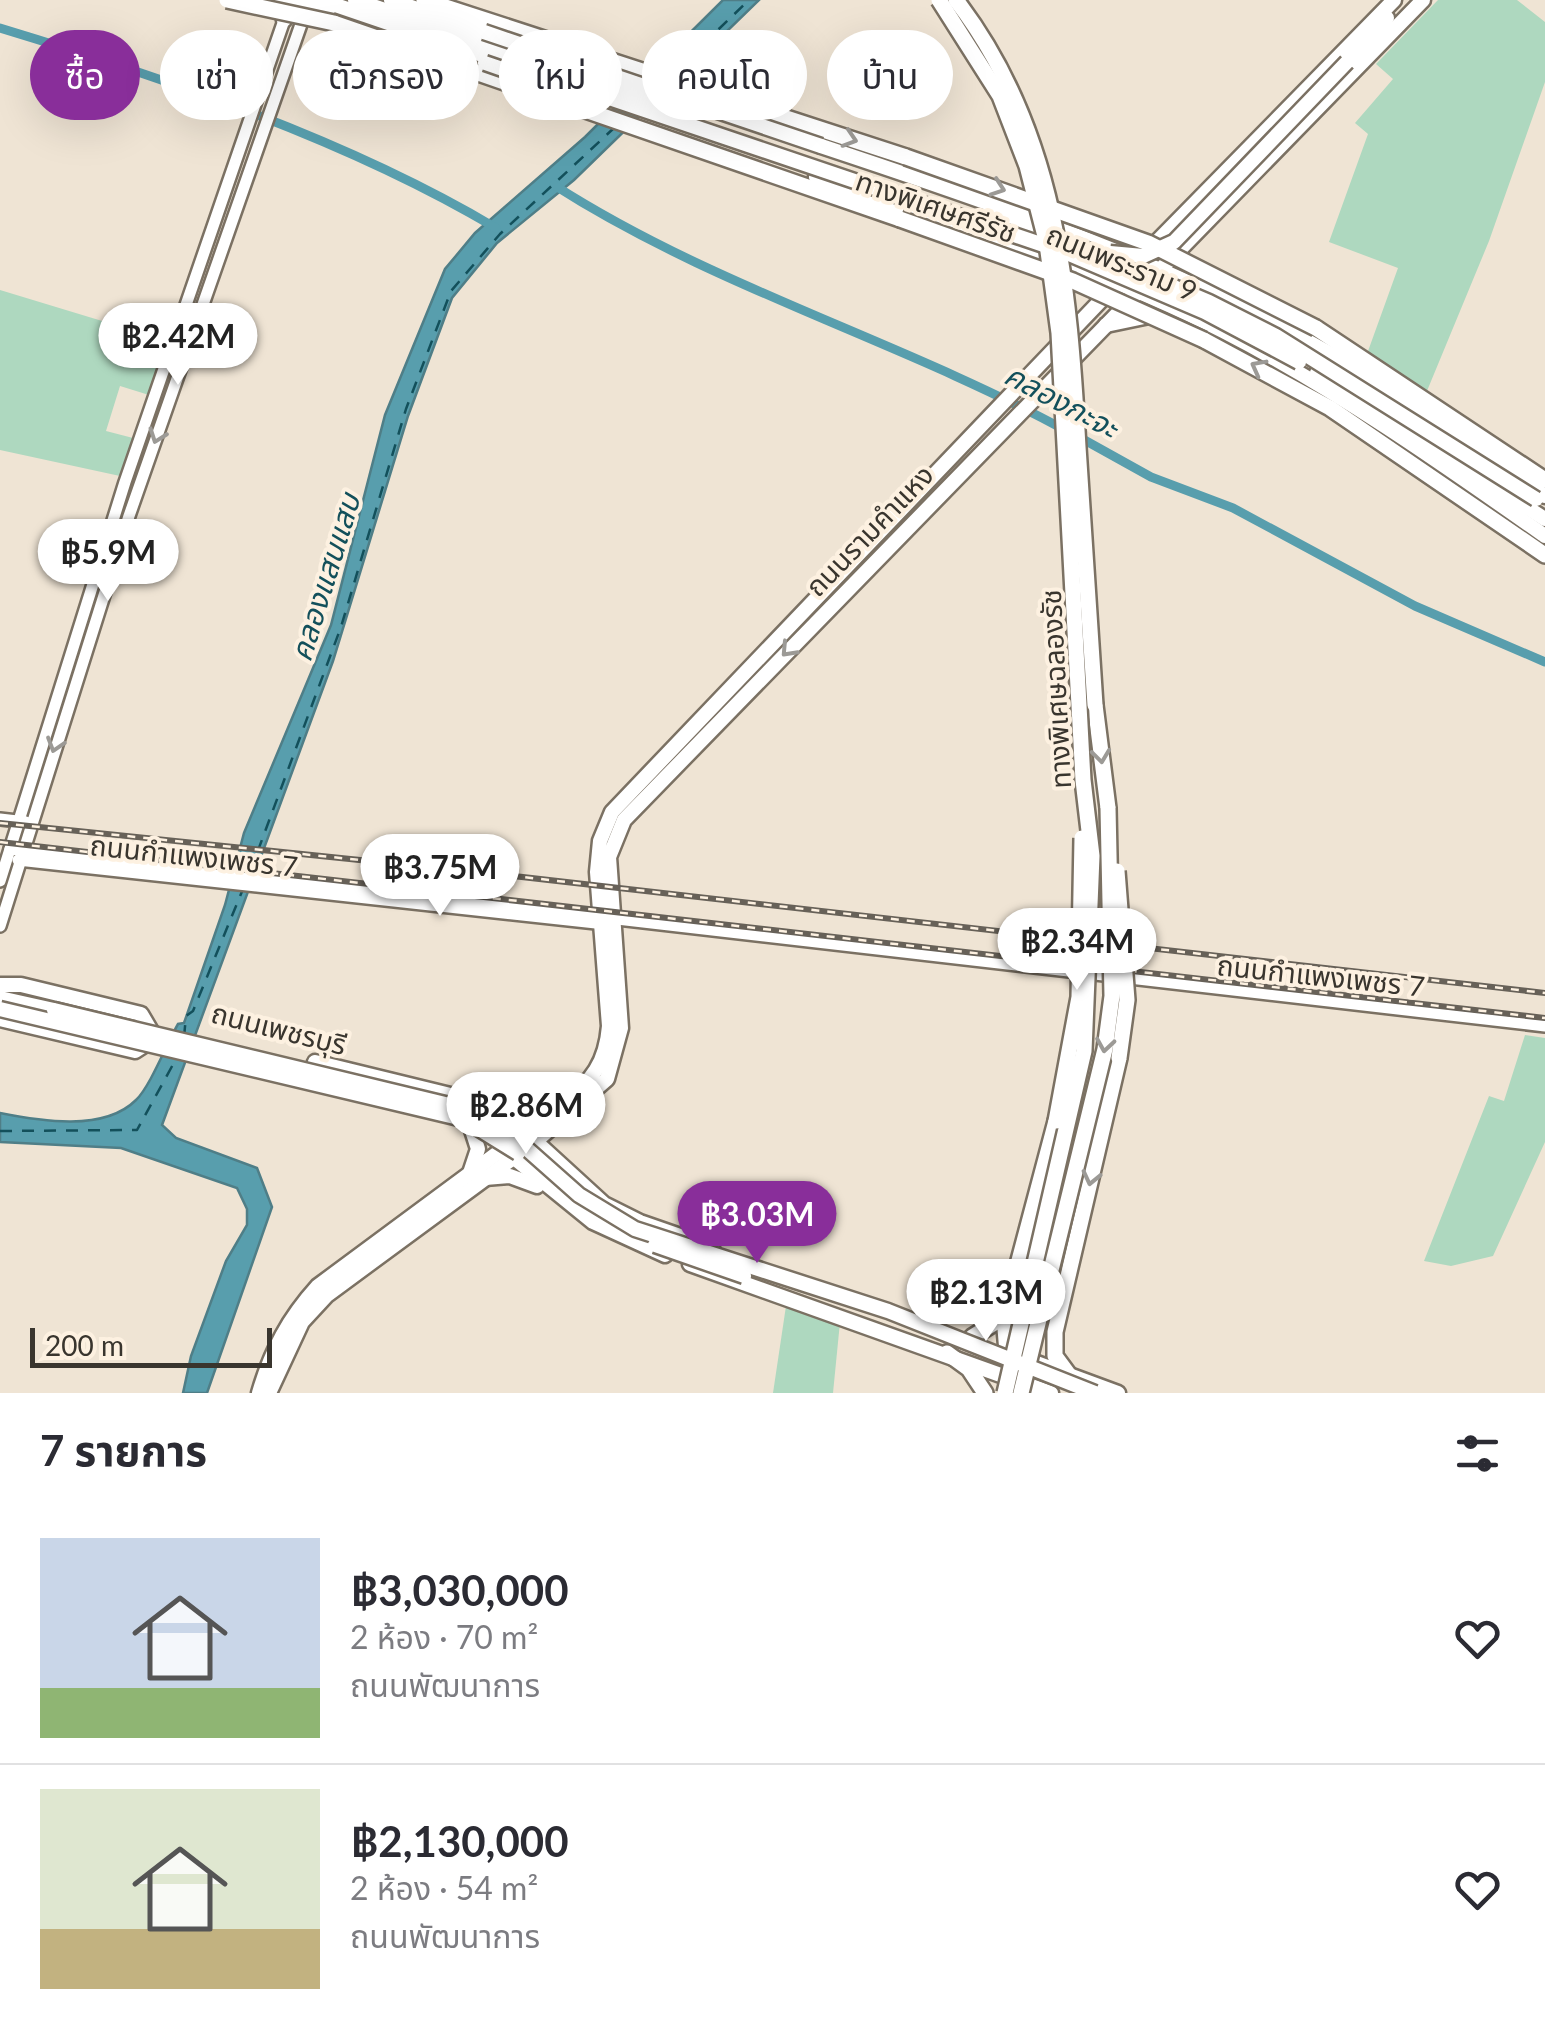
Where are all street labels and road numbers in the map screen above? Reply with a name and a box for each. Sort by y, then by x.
street label: ทางพิเศษศรีรัช [852,163,1020,249]
street label: ถนนพระราม 9 [1042,216,1202,308]
street label: ถนนรามคำแหง [798,457,940,603]
street label: ทางพิเศษฉลองรัช [1033,589,1077,789]
street label: ถนนกำแพงเพชร 7 [88,827,300,883]
street label: ถนนกำแพงเพชร 7 [1215,947,1427,1003]
street label: ถนนเพชรบุรี [208,995,350,1062]

